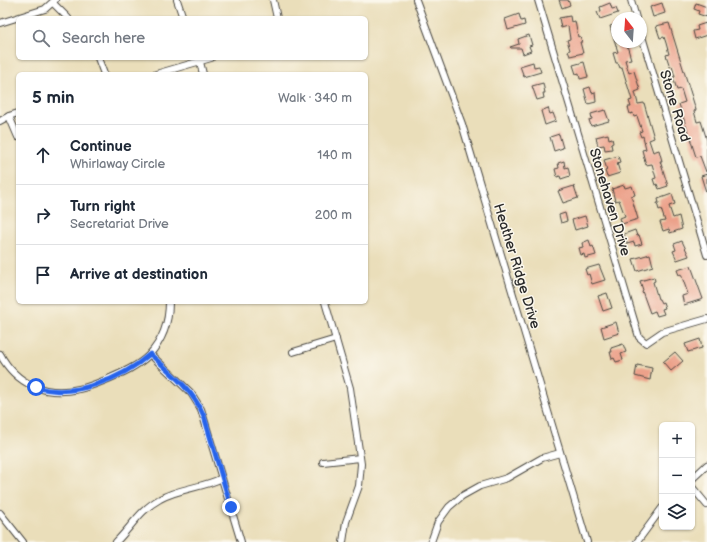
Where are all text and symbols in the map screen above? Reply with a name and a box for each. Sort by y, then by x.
north arrow [611,12,647,48]
search box [16,16,368,60]
icon: search [30,27,52,49]
text: Search here [62,29,145,48]
street label: Stone Road [656,68,694,144]
text: 5 min [32,88,75,108]
text: Walk · 340 m [278,90,352,106]
text: Continue [70,137,132,156]
icon: ahead [32,144,54,166]
street label: Stonehaven Drive [586,146,634,258]
text: 140 m [317,147,352,163]
text: Whirlaway Circle [70,156,165,172]
text: Turn right [70,197,135,216]
street label: Heather Ridge Drive [490,201,544,331]
icon: right [32,204,54,226]
text: 200 m [315,207,352,223]
text: Secretariat Drive [70,216,169,232]
icon: arrive [32,264,54,286]
text: Arrive at destination [70,265,208,284]
route start [27,378,45,396]
map controls [659,422,695,530]
button: + [659,422,695,458]
button: − [659,458,695,494]
button: layers [659,494,695,530]
route end [222,498,240,516]

